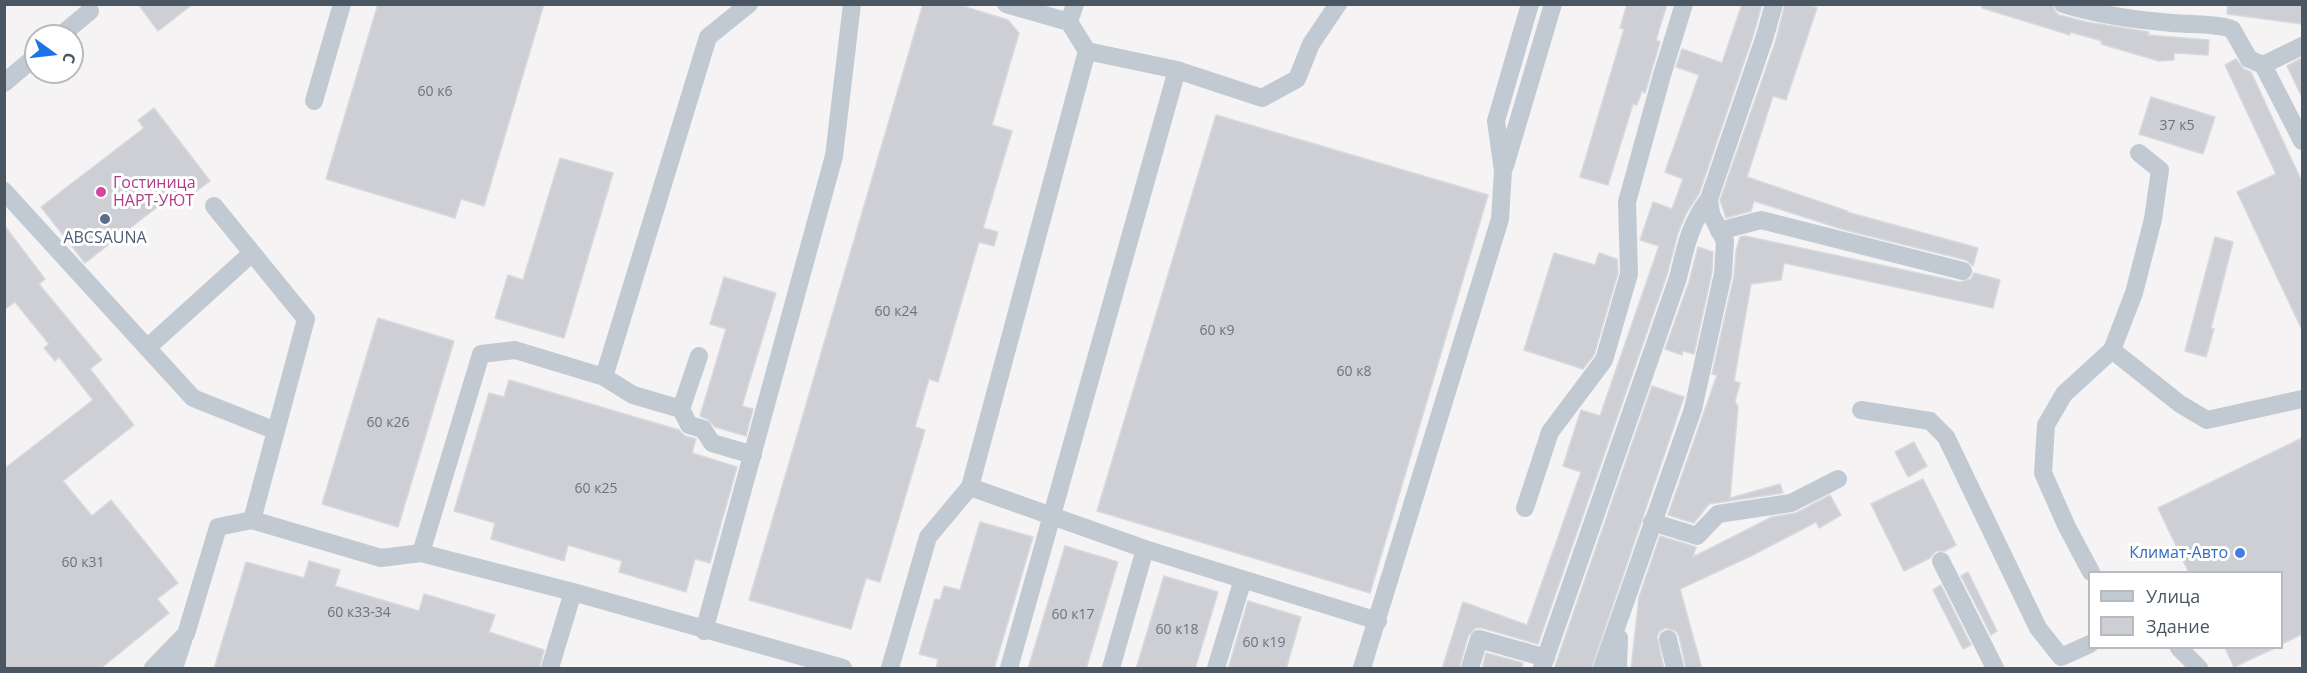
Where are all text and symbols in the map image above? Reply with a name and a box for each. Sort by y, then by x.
north arrow [24,24,84,84]
text: С [58,50,81,66]
house number: 60 к6 [418,84,452,100]
house number: 37 к5 [2160,118,2194,134]
place label: Гостиница НАРТ-УЮТ [113,173,196,211]
marker: Гостиница НАРТ-УЮТ [94,185,108,199]
marker: ABCSAUNA [98,212,112,226]
place label: ABCSAUNA [63,228,147,248]
house number: 60 к24 [875,304,917,320]
house number: 60 к9 [1200,323,1234,339]
house number: 60 к8 [1337,364,1371,380]
house number: 60 к26 [367,415,409,431]
house number: 60 к25 [575,481,617,497]
place label: Климат-Авто [2129,543,2228,563]
marker: Климат-Авто [2233,546,2247,560]
house number: 60 к31 [62,555,104,571]
legend [2088,571,2283,649]
text: Улица [2146,584,2200,608]
house number: 60 к33-34 [327,605,391,621]
house number: 60 к17 [1052,607,1094,623]
text: Здание [2146,614,2210,638]
house number: 60 к18 [1156,622,1198,638]
house number: 60 к19 [1243,635,1285,651]

